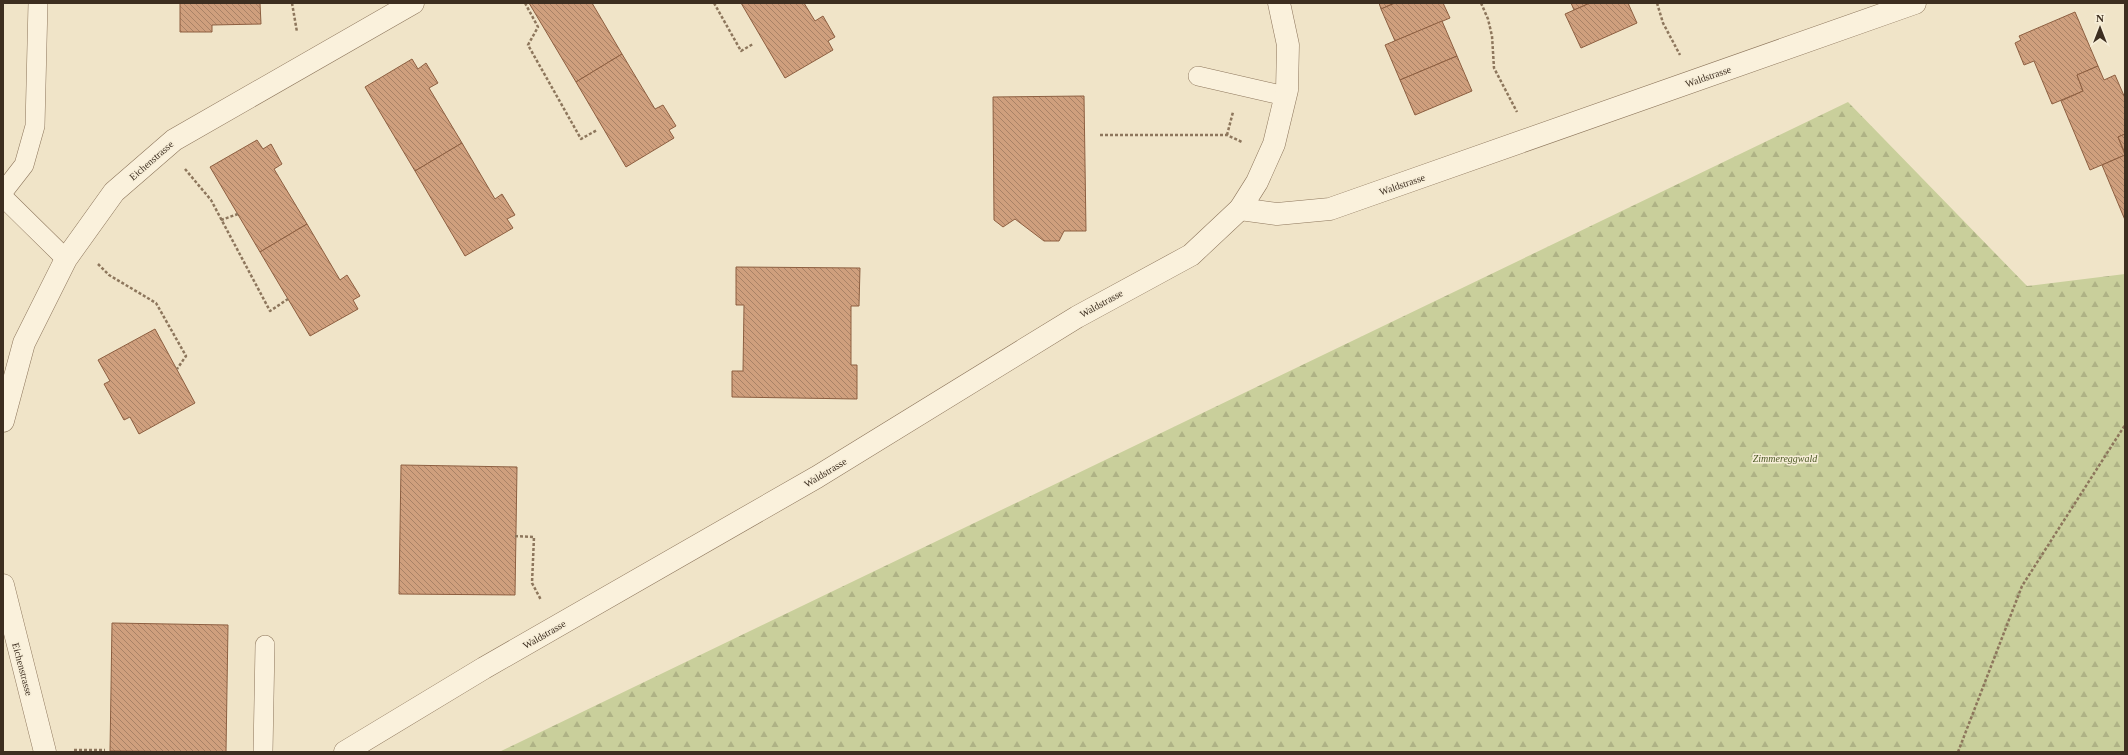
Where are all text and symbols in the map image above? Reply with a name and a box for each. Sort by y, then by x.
north arrow [2080,8,2120,48]
text: N [2096,12,2104,24]
street label: Waldstrasse [1684,63,1733,89]
street label: Eichenstrasse [127,138,176,182]
street label: Waldstrasse [1378,171,1427,197]
street label: Waldstrasse [1078,287,1125,320]
park label: Zimmereggwald [1753,453,1818,464]
street label: Waldstrasse [802,455,849,489]
street label: Waldstrasse [521,618,568,651]
street label: Eichenstrasse [10,641,35,697]

